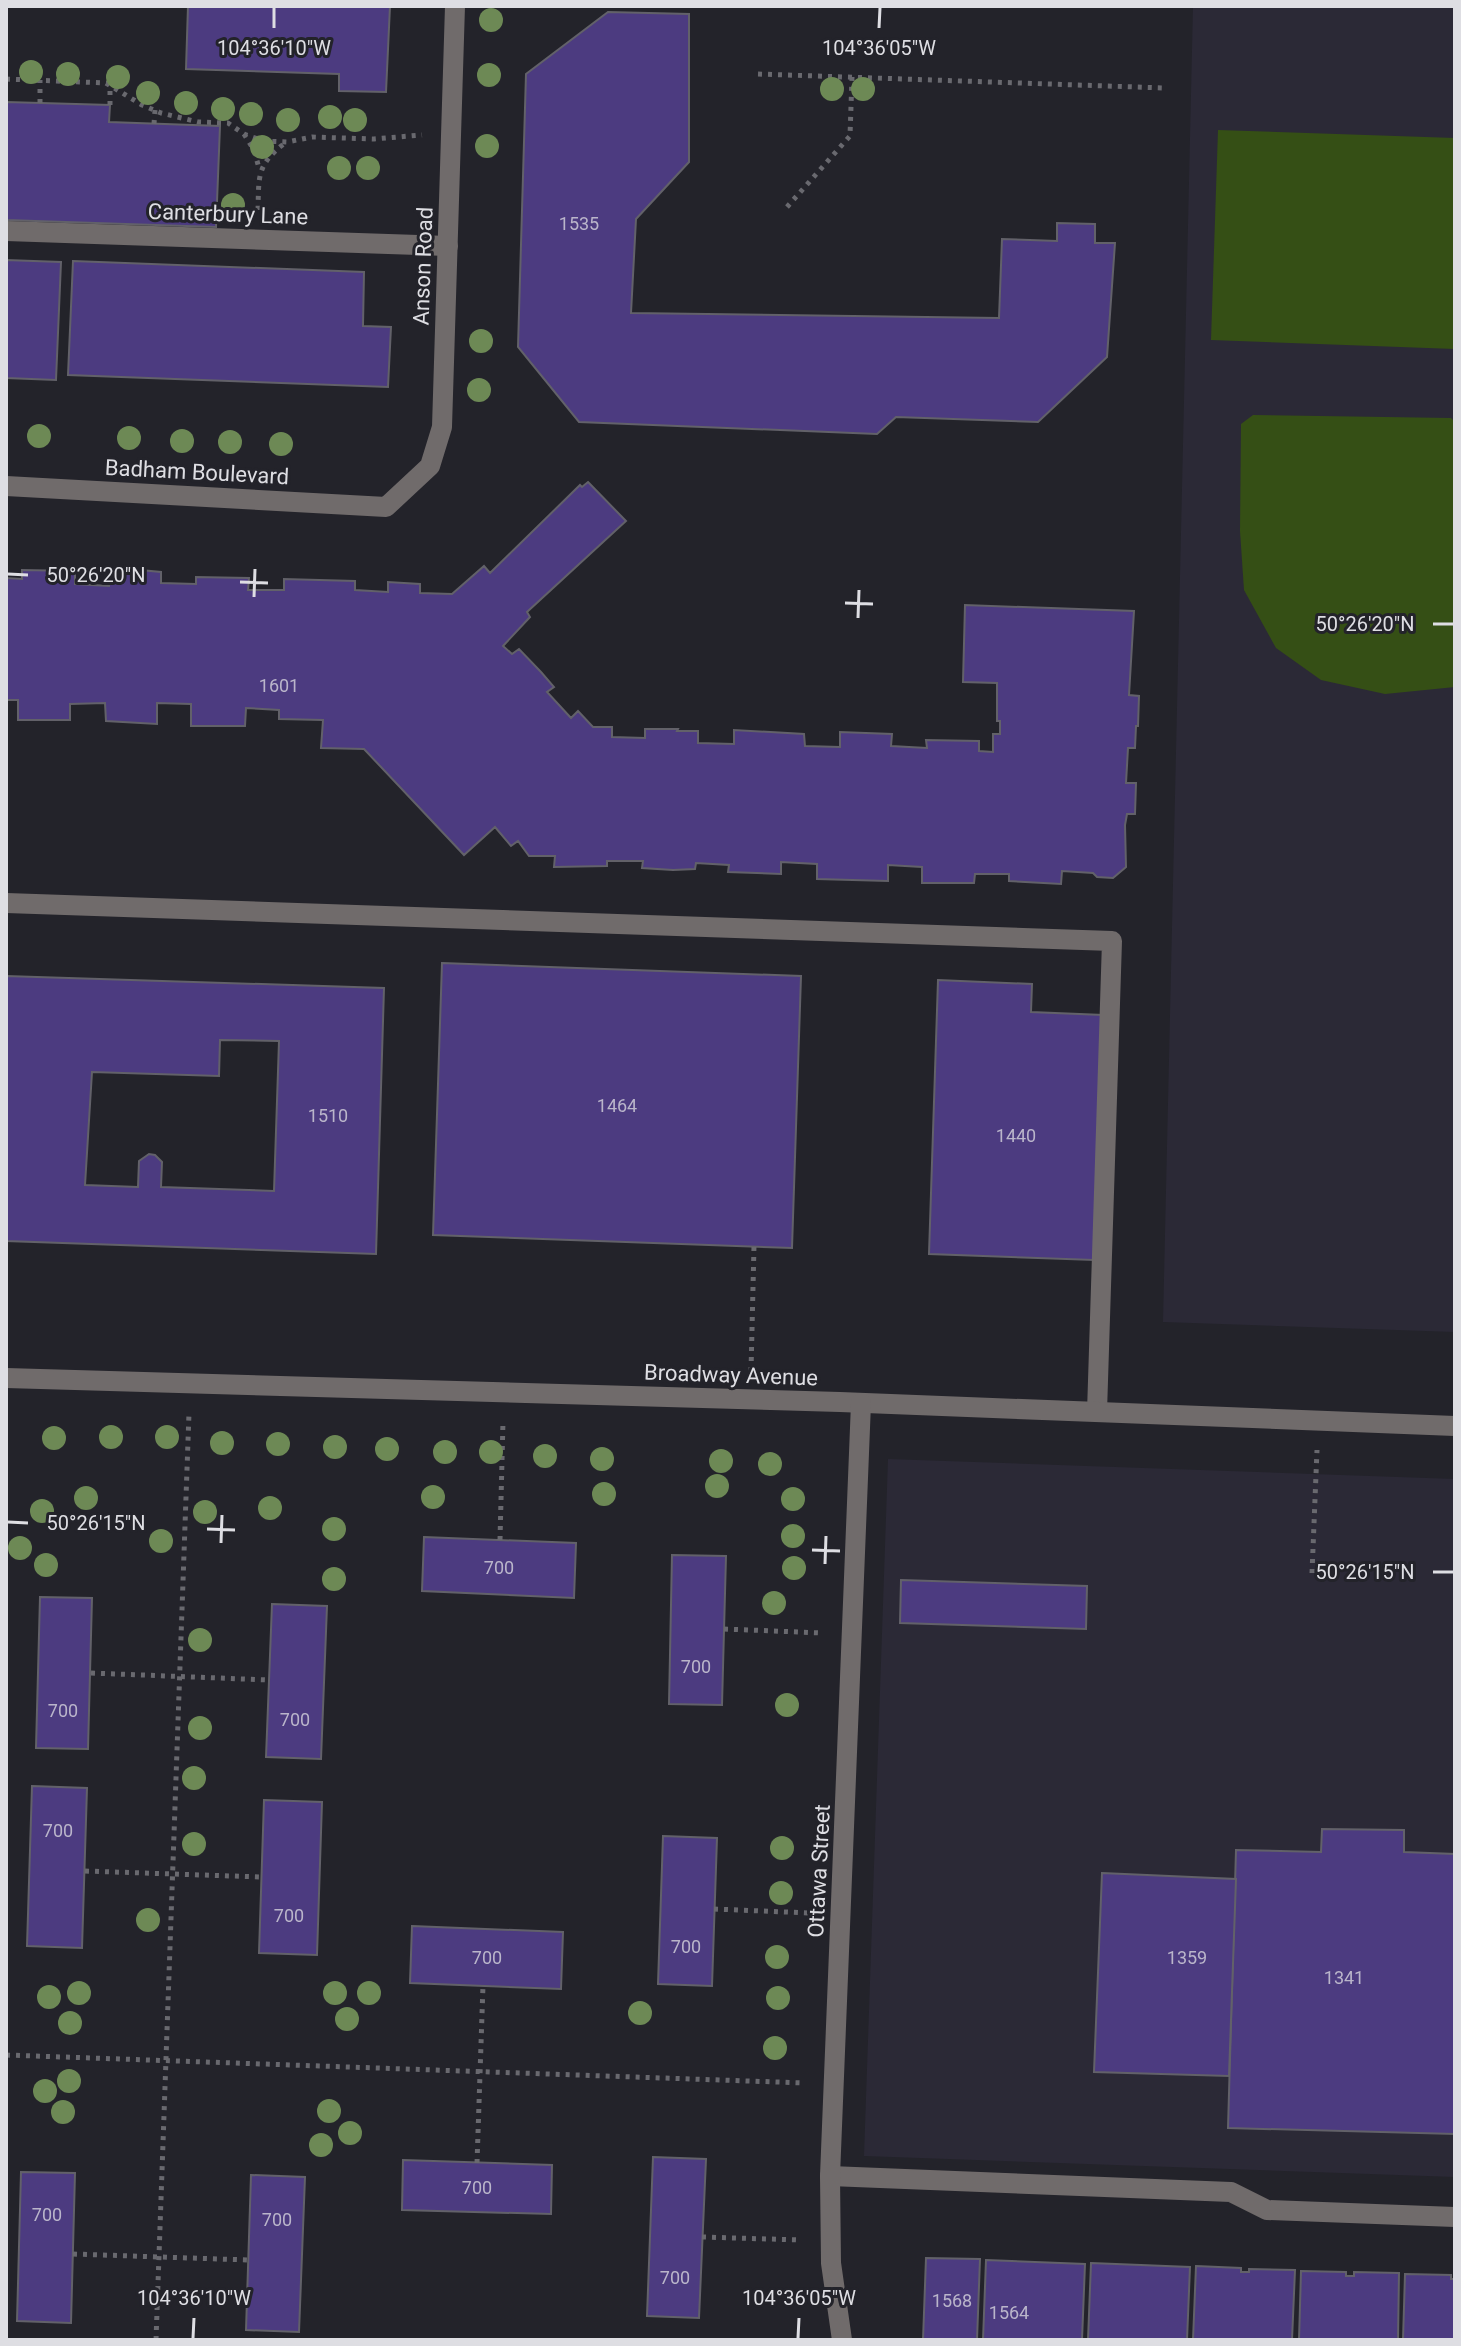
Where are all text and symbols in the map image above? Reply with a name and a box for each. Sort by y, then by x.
text: 104°36'10"W [217,36,331,60]
text: 104°36'05"W [822,36,936,60]
street label: Canterbury Lane [147,199,309,229]
street label: Anson Road [408,206,438,326]
house number: 1535 [559,213,599,234]
street label: Badham Boulevard [104,455,290,489]
text: 50°26'20"N [46,563,146,587]
text: 50°26'20"N [1315,612,1415,636]
house number: 1601 [259,675,299,696]
house number: 1464 [597,1095,637,1116]
house number: 1510 [308,1105,348,1126]
house number: 1440 [996,1125,1036,1146]
street label: Broadway Avenue [644,1359,818,1391]
text: 50°26'15"N [46,1511,146,1535]
house number: 700 [484,1557,514,1578]
text: 50°26'15"N [1315,1560,1415,1584]
house number: 700 [681,1656,711,1677]
house number: 700 [48,1700,78,1721]
house number: 700 [280,1709,310,1730]
street label: Ottawa Street [803,1804,835,1938]
house number: 700 [43,1820,73,1841]
house number: 700 [274,1905,304,1926]
house number: 700 [671,1936,701,1957]
house number: 700 [472,1947,502,1968]
house number: 1359 [1167,1947,1207,1968]
house number: 1341 [1324,1967,1364,1988]
house number: 700 [462,2177,492,2198]
house number: 700 [32,2204,62,2225]
house number: 700 [262,2209,292,2230]
house number: 700 [660,2267,690,2288]
text: 104°36'10"W [137,2286,251,2310]
text: 104°36'05"W [742,2286,856,2310]
house number: 1568 [932,2290,972,2311]
house number: 1564 [989,2302,1029,2323]

